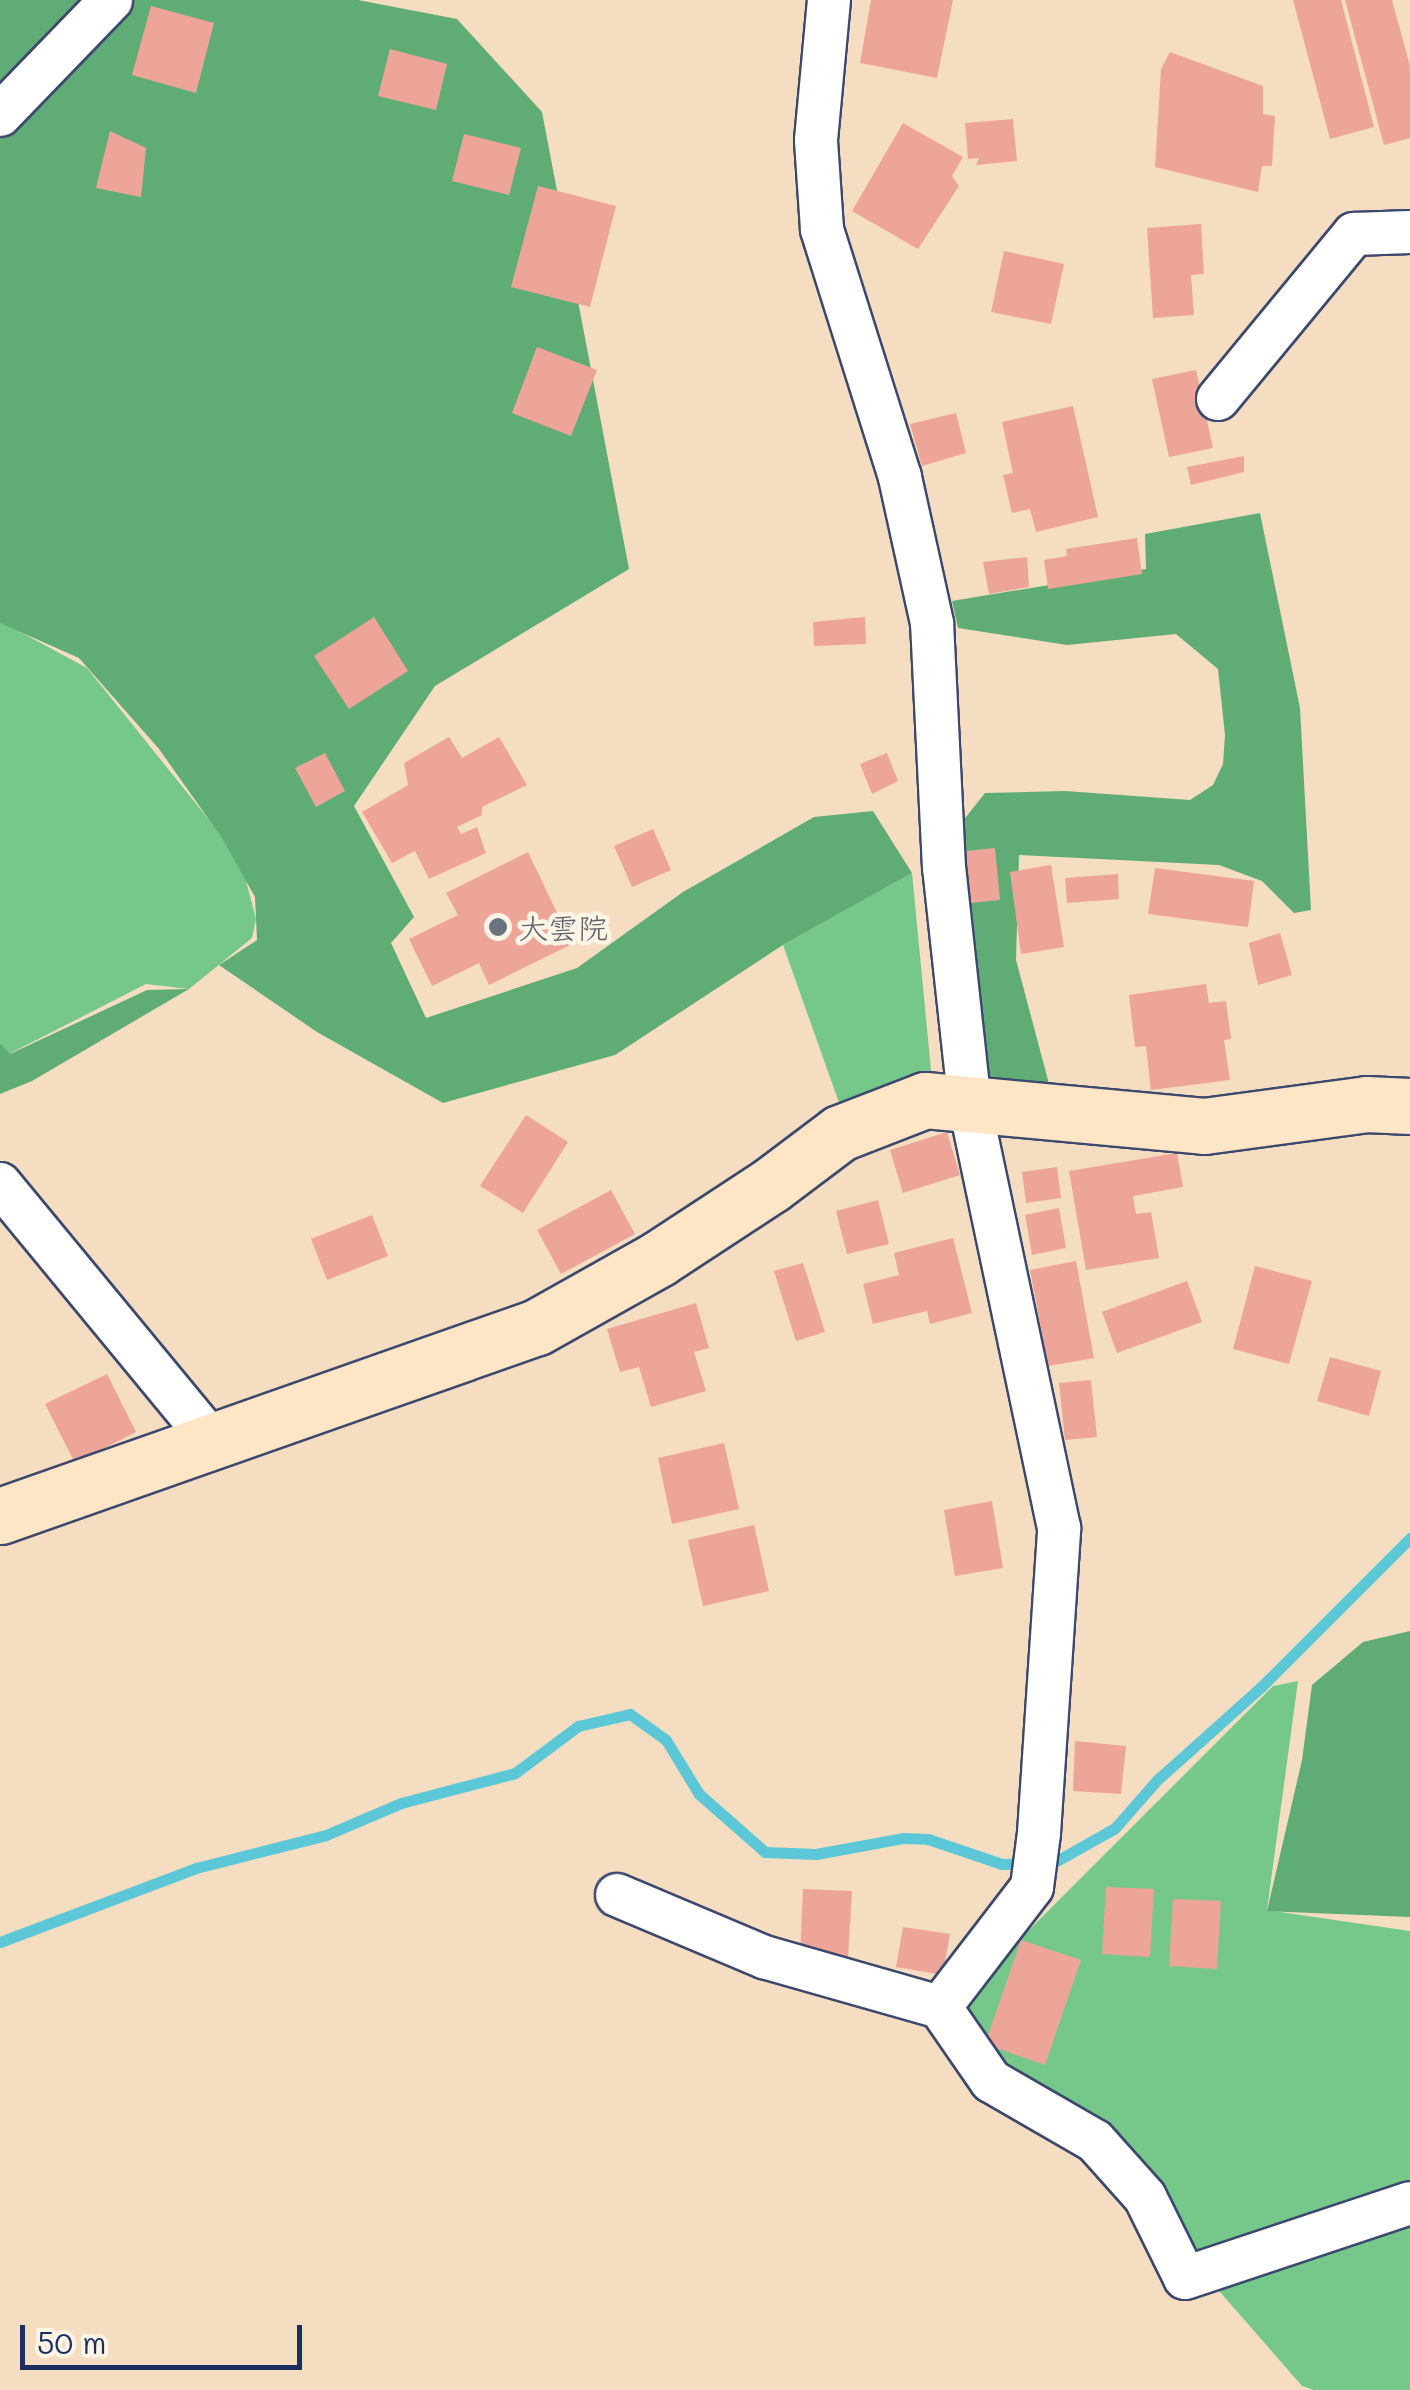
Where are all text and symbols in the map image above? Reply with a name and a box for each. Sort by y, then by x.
place label: 大雲院 [518,909,608,945]
marker: 大雲院 [487,916,509,938]
scale bar [25,2305,308,2367]
text: 50 m [37,2322,107,2362]

